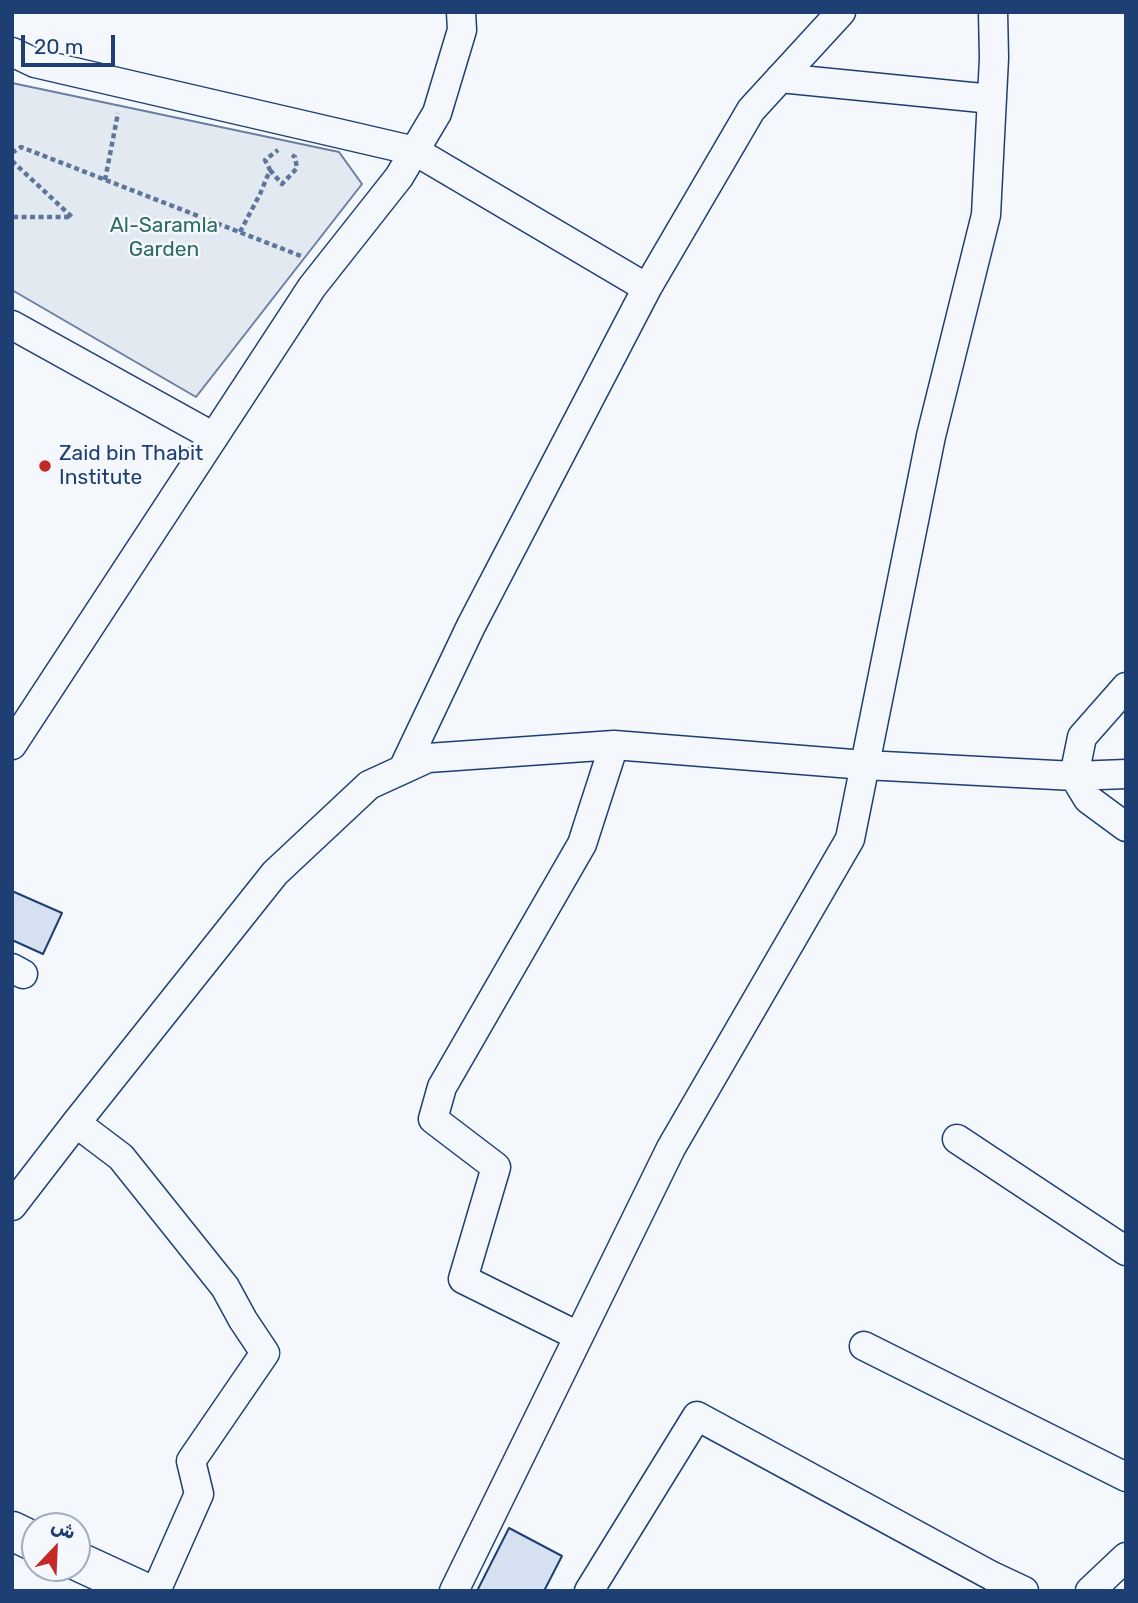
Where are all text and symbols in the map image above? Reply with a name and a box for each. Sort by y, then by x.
scale bar [24,21,119,65]
text: 20 m [34,34,83,59]
park label: Al-Saramla Garden [110,213,218,263]
place label: Zaid bin Thabit Institute [59,441,203,491]
marker: Zaid bin Thabit Institute [37,458,53,474]
north arrow [21,1512,91,1582]
text: ش [48,1514,79,1544]

